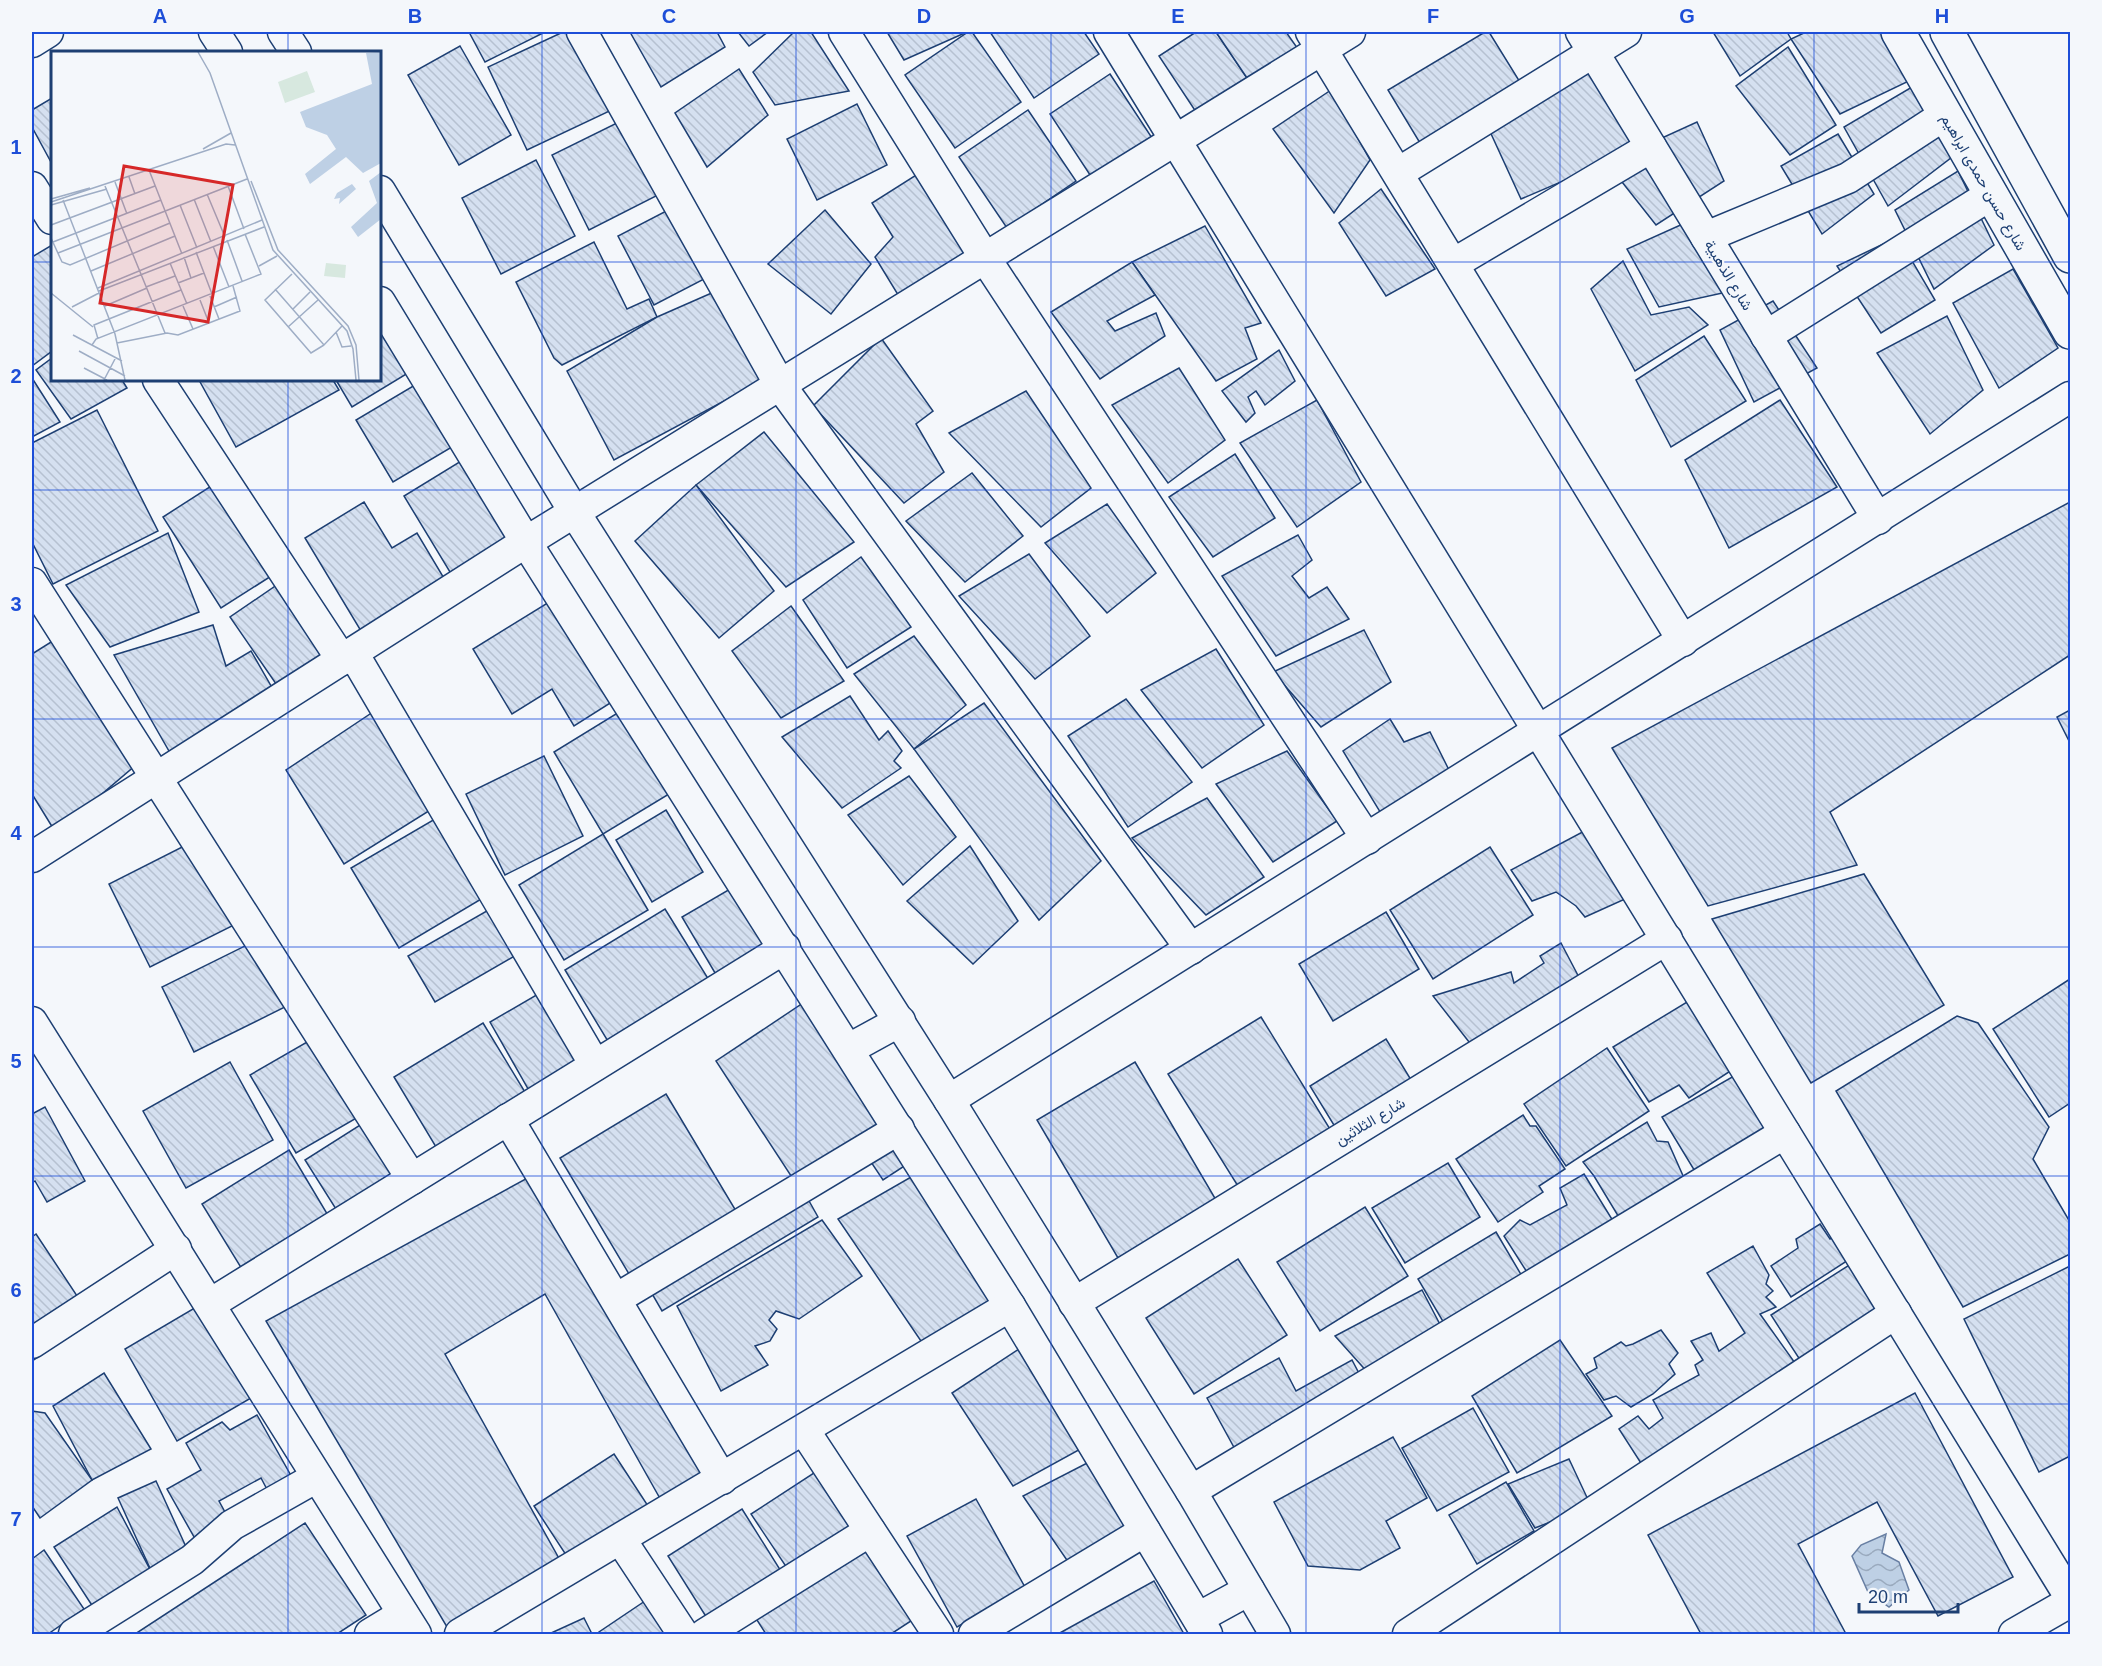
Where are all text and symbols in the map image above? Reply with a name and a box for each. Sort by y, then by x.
text: A [153,5,167,27]
text: B [408,5,422,27]
text: C [662,5,676,27]
text: D [917,5,931,27]
text: E [1171,5,1185,27]
text: F [1427,5,1439,27]
text: G [1679,5,1695,27]
text: H [1935,5,1949,27]
inset map [51,51,381,381]
street label: شارع حسن حمدى ابراهيم [1935,111,2030,255]
text: 1 [10,136,22,158]
street label: شارع الذهبية [1699,237,1757,315]
text: 2 [10,365,22,387]
text: 3 [10,593,22,615]
text: 4 [10,822,22,844]
text: 5 [10,1050,22,1072]
street label: شارع الثلاثين [1332,1093,1410,1151]
text: 6 [10,1279,22,1301]
text: 7 [10,1508,22,1530]
scale bar [1859,1576,1958,1614]
text: 20 m [1868,1587,1908,1607]

